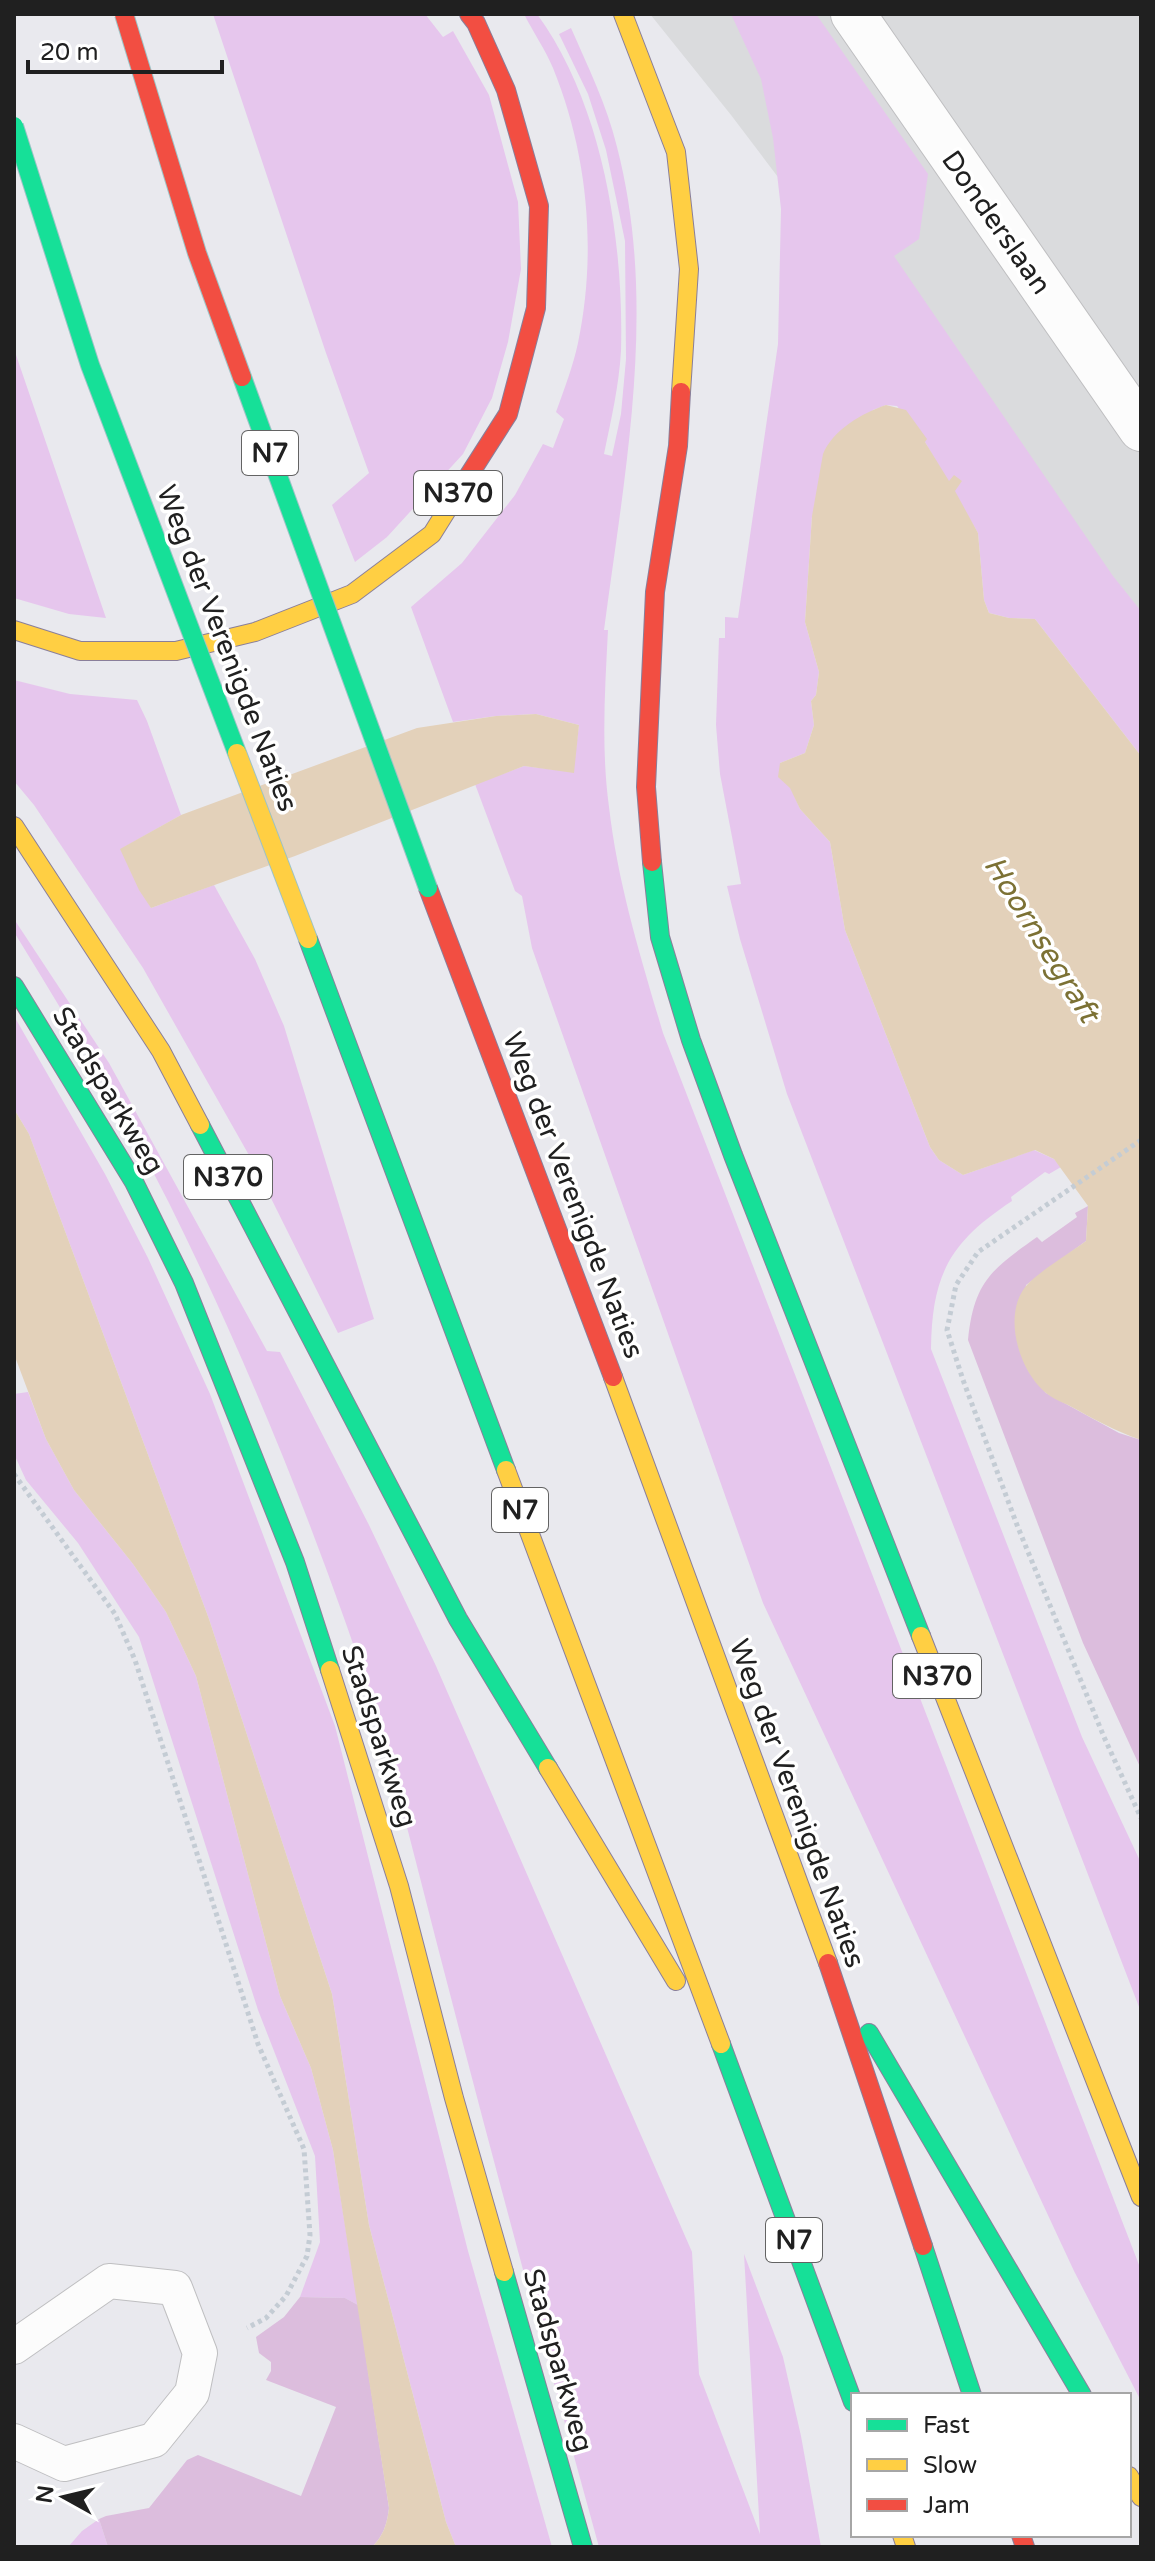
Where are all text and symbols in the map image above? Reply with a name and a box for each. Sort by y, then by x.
scale bar [28,24,222,74]
text: 20 m [40,38,98,67]
street label: Donderslaan [934,144,1058,301]
road number: N7 [242,431,298,475]
road number: N370 [414,471,502,515]
street label: Weg der Verenigde Naties [149,480,305,816]
water label: Hoornsegraft [976,849,1109,1032]
street label: Stadsparkweg [45,1001,171,1180]
street label: Weg der Verenigde Naties [495,1027,651,1363]
road number: N370 [184,1155,272,1199]
road number: N7 [492,1488,548,1532]
street label: Weg der Verenigde Naties [722,1635,872,1972]
street label: Stadsparkweg [334,1641,424,1831]
road number: N370 [893,1654,981,1698]
road number: N7 [766,2218,822,2262]
street label: Stadsparkweg [516,2265,600,2456]
legend [851,2393,1131,2537]
text: Fast [923,2411,970,2440]
text: Slow [923,2451,977,2480]
north arrow [24,2457,104,2537]
text: N [31,2484,59,2505]
text: Jam [923,2491,970,2520]

